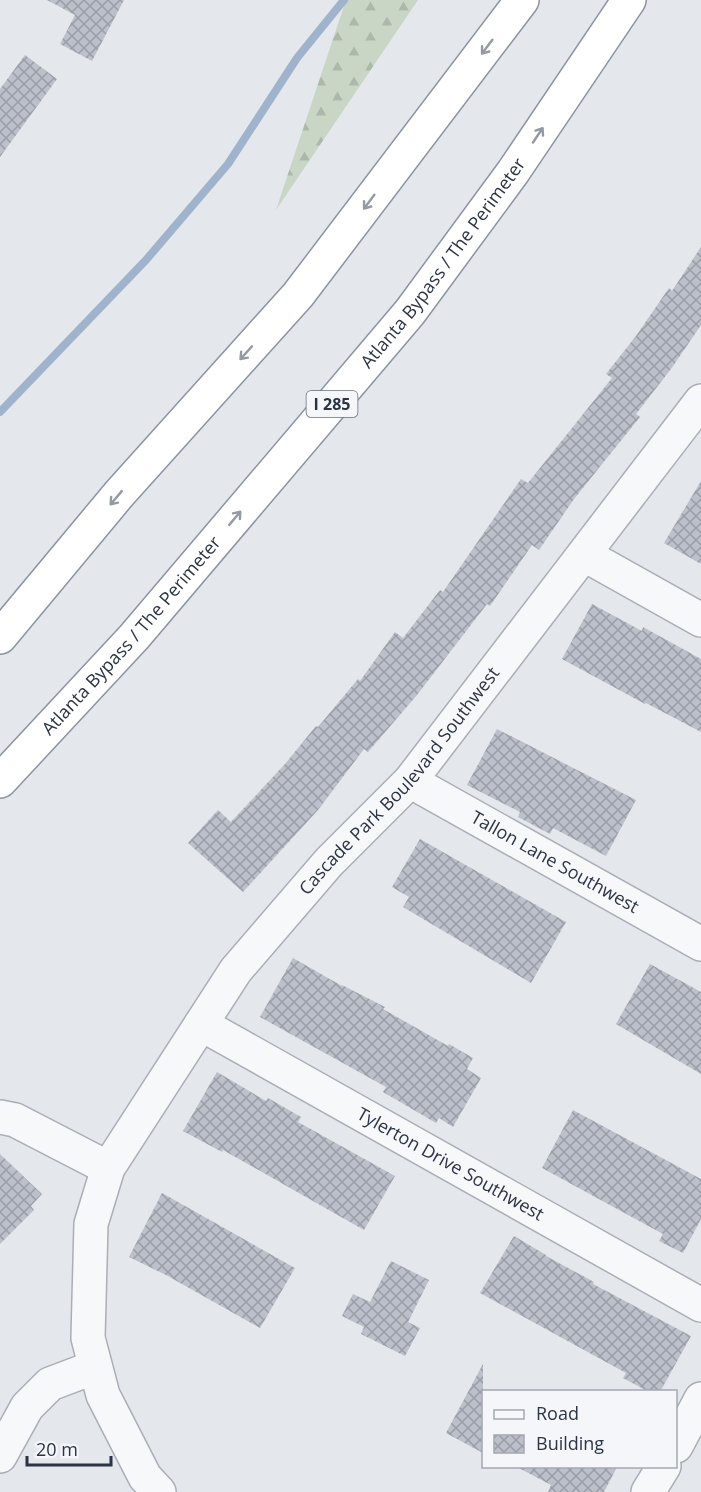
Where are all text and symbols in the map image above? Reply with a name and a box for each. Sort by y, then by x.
one-way arrow [481,38,493,54]
one-way arrow [532,127,544,143]
street label: Atlanta Bypass / The Perimeter [355,152,531,373]
one-way arrow [363,193,375,209]
one-way arrow [239,345,253,360]
road number: I 285 [306,391,358,417]
one-way arrow [109,490,122,506]
one-way arrow [228,511,242,526]
street label: Atlanta Bypass / The Perimeter [36,530,226,740]
street label: Cascade Park Boulevard Southwest [293,661,504,900]
street label: Tallon Lane Southwest [467,805,644,918]
street label: Tylerton Drive Southwest [353,1101,549,1225]
legend [482,1390,677,1468]
text: Road [536,1401,579,1425]
scale bar [27,1429,111,1467]
text: Building [536,1431,604,1455]
text: 20 m [36,1437,78,1461]

